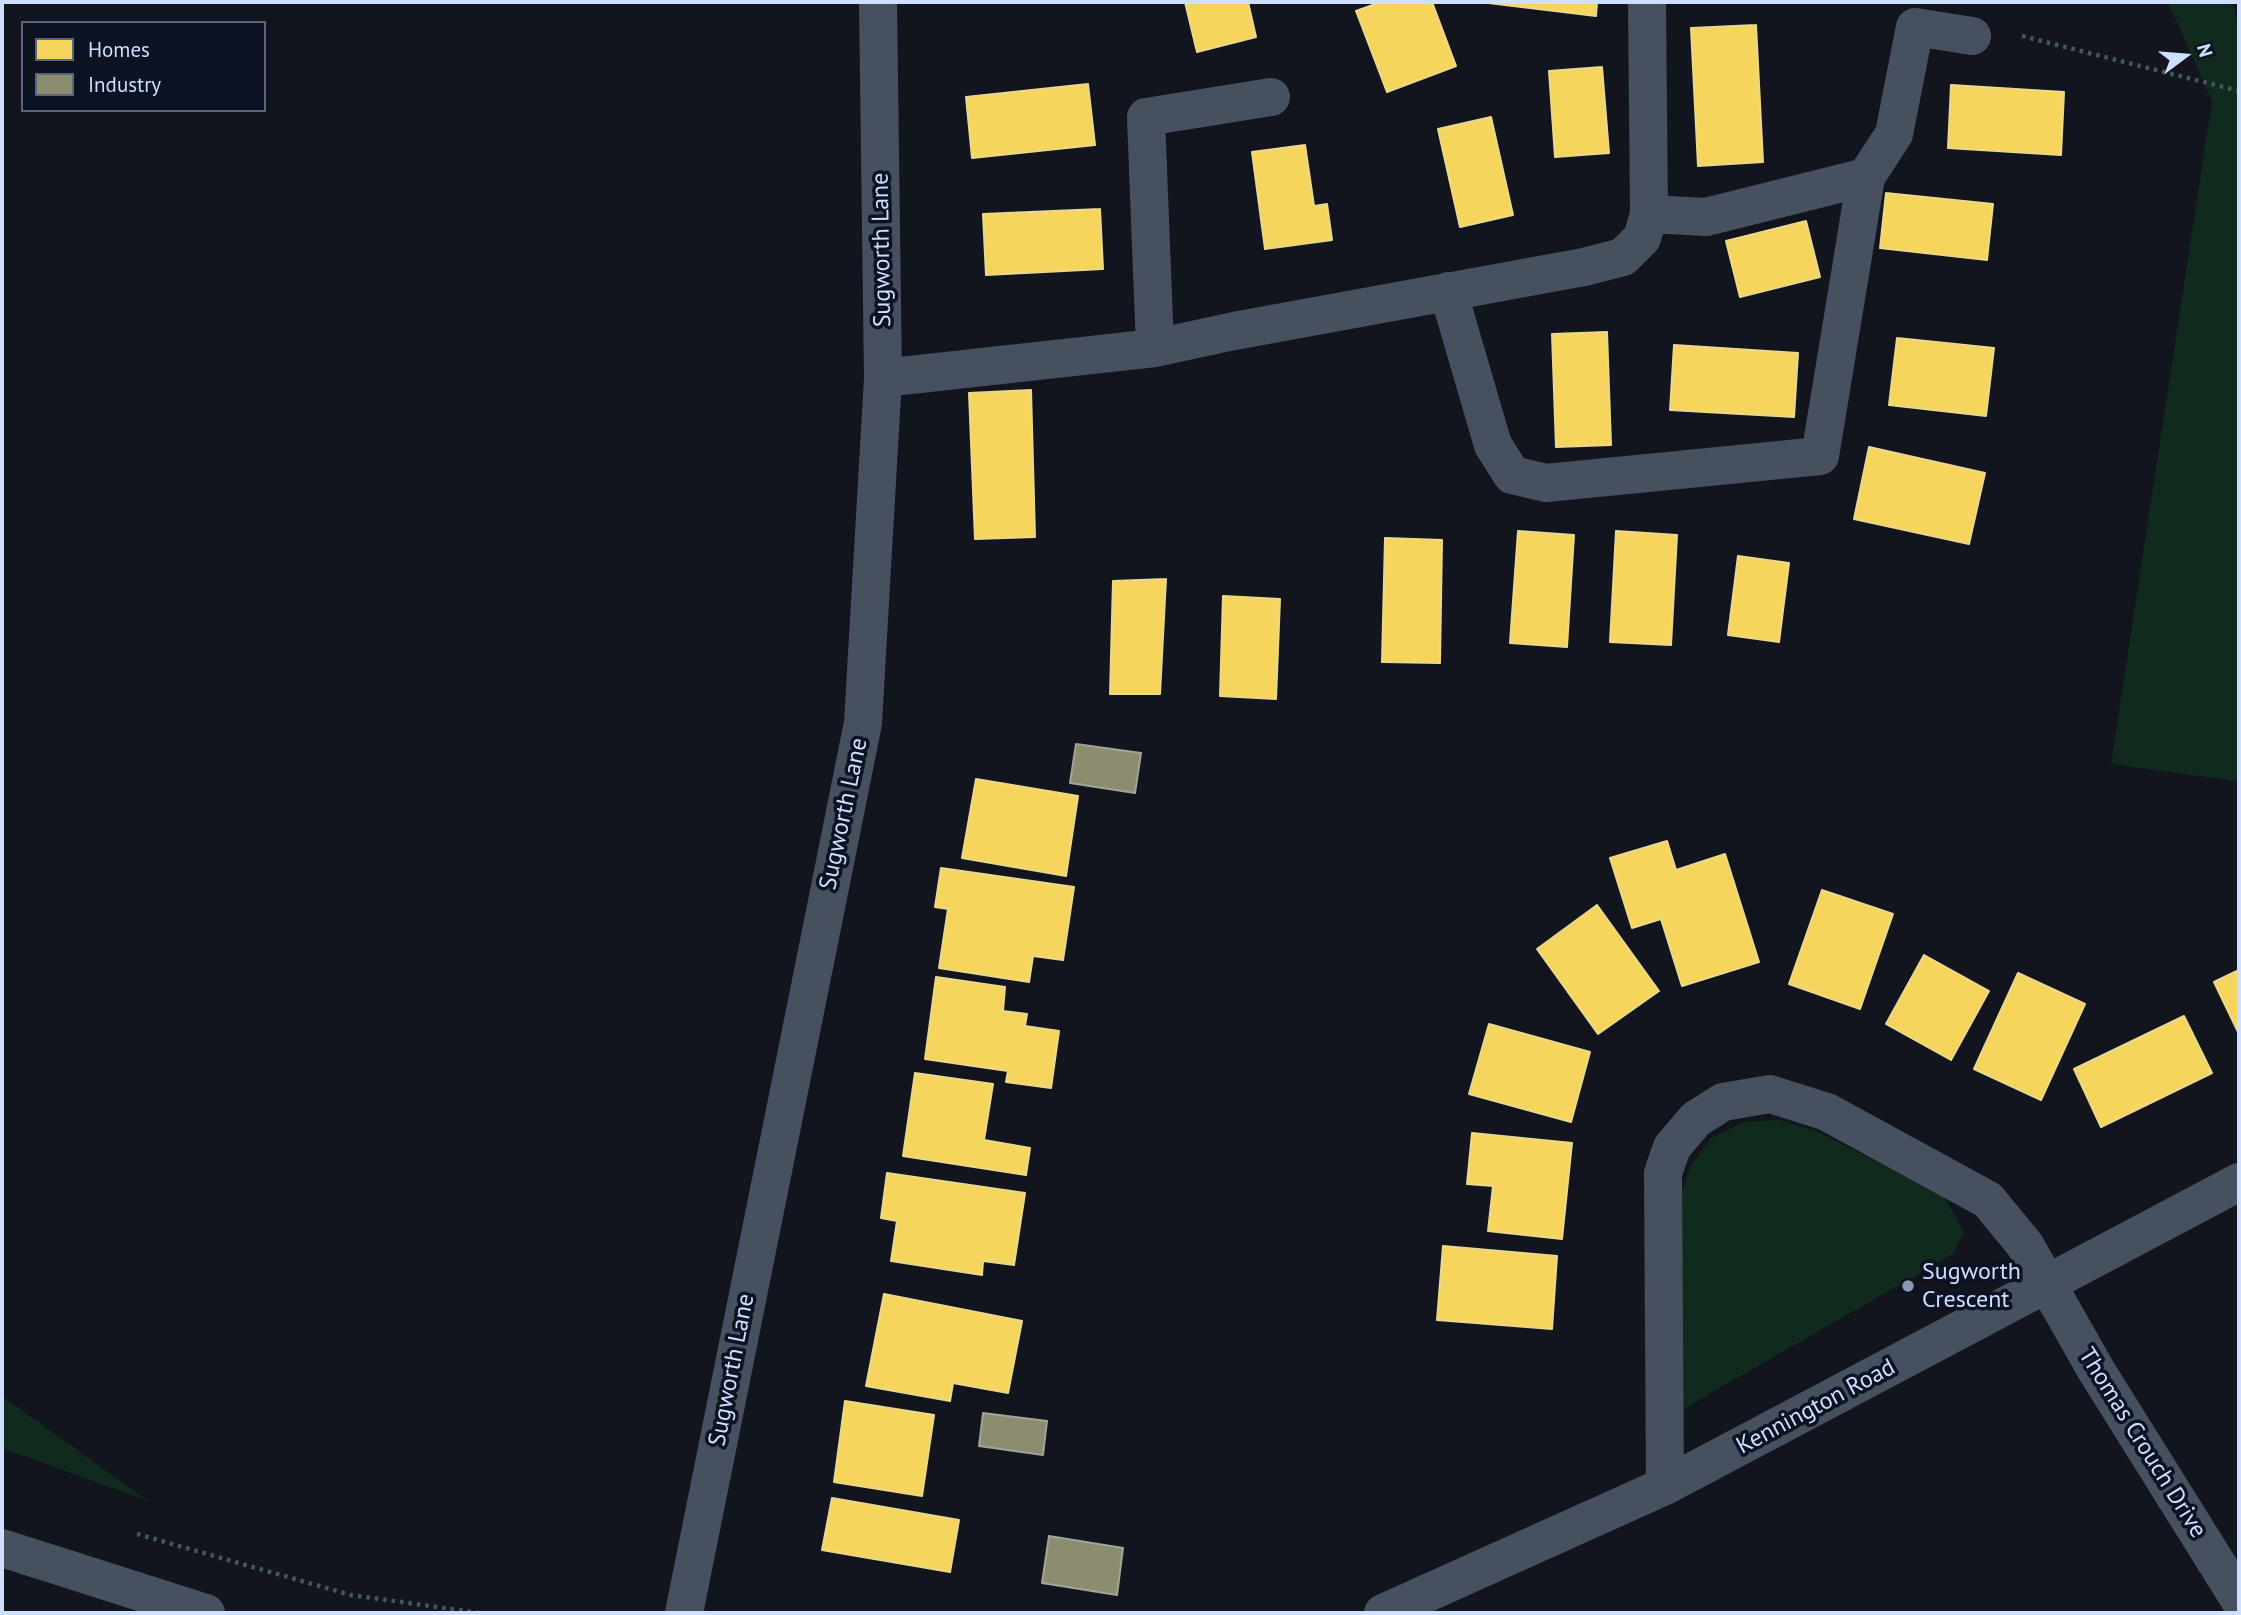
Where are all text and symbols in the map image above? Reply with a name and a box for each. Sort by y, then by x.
legend [21,21,266,112]
north arrow [2150,21,2220,91]
text: Homes [88,36,150,63]
text: N [2192,41,2218,60]
text: Industry [88,71,161,98]
street label: Sugworth Lane [866,173,898,327]
street label: Sugworth Lane [814,735,874,893]
place label: Sugworth Crescent [1922,1258,2021,1314]
marker: Sugworth Crescent [1900,1278,1916,1294]
street label: Sugworth Lane [703,1291,761,1449]
street label: Thomas Crouch Drive [2072,1343,2212,1543]
street label: Kennington Road [1732,1353,1900,1461]

